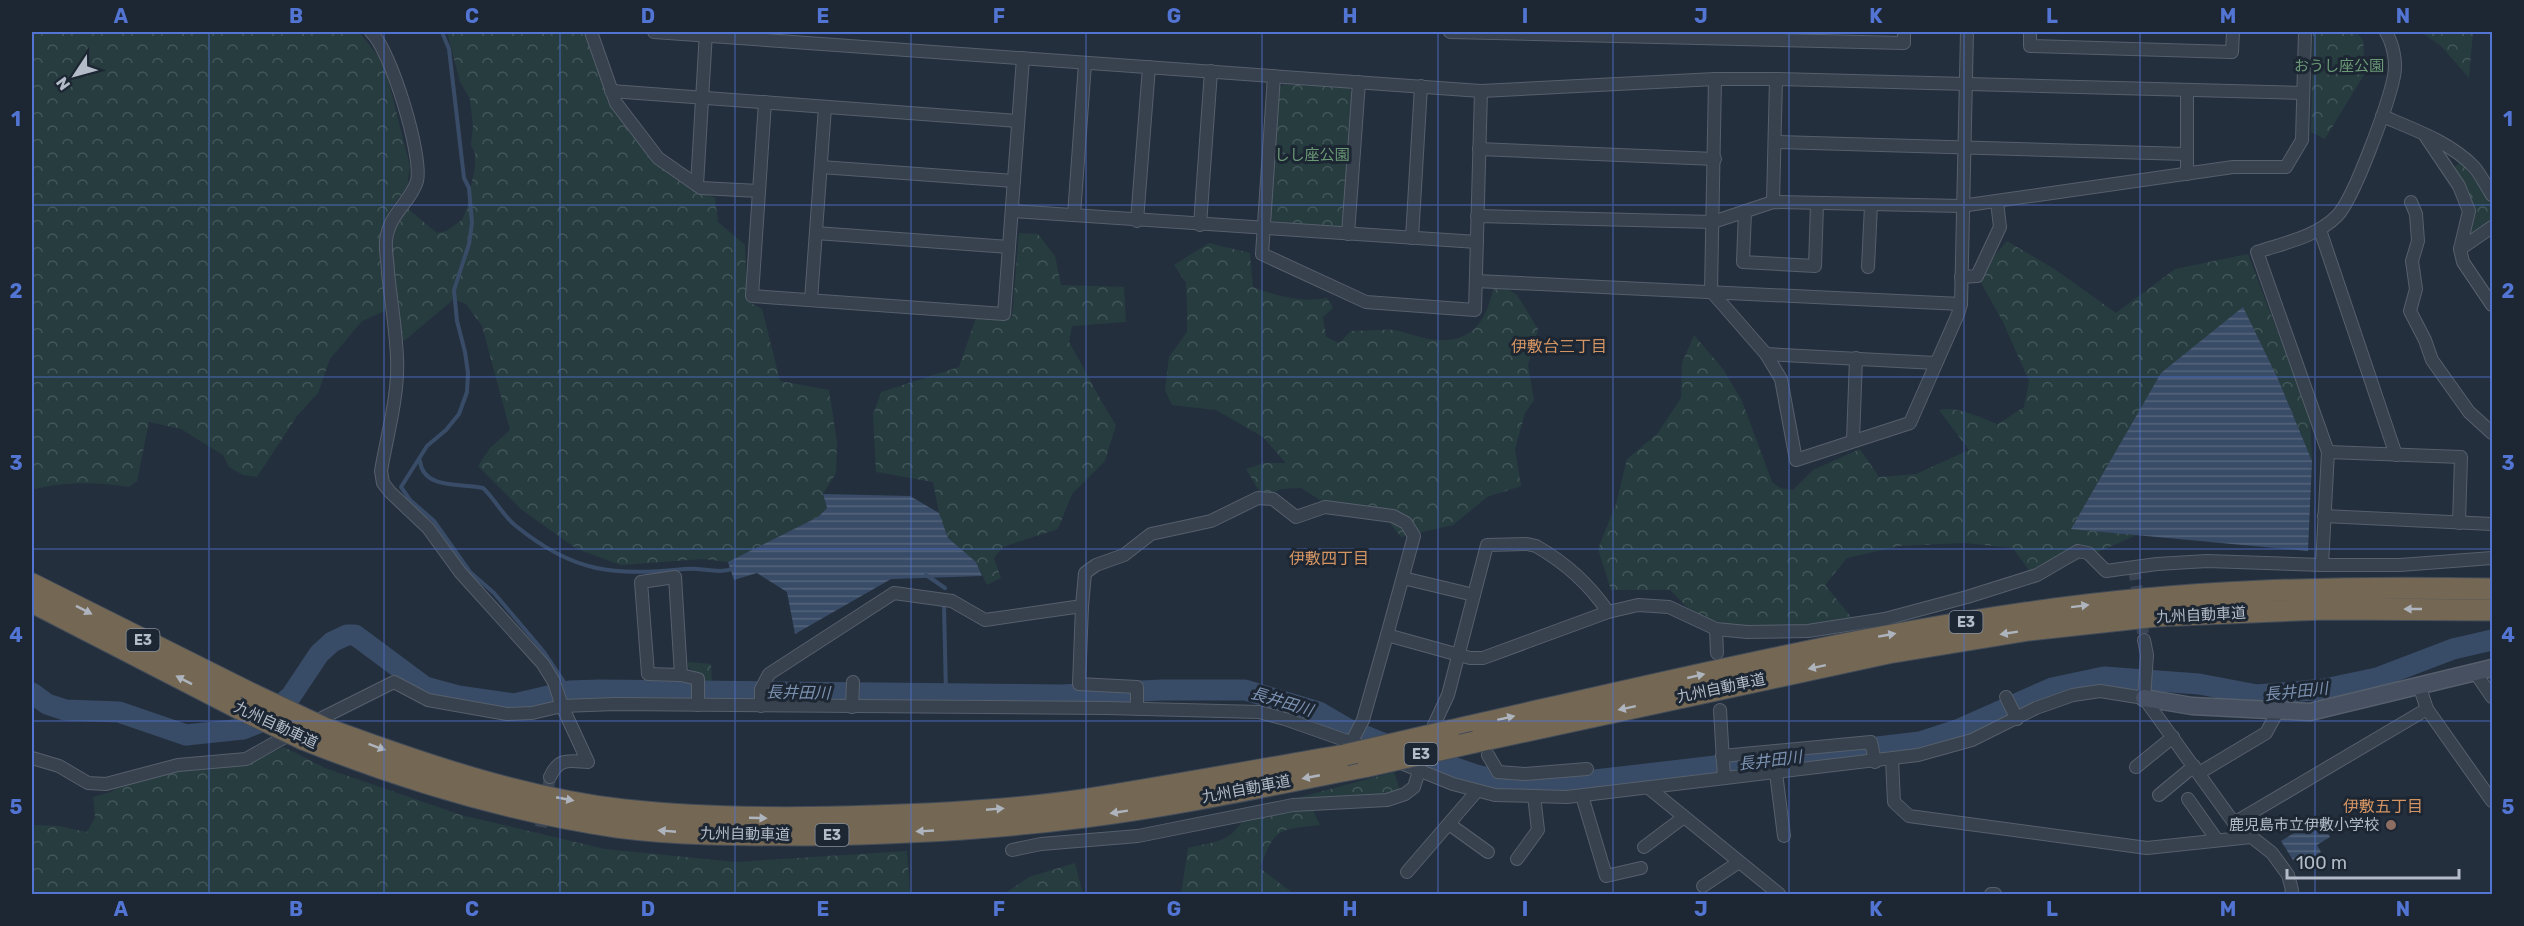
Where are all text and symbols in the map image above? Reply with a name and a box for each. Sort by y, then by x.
text: A [114,4,129,28]
text: B [289,4,303,28]
text: C [465,4,479,28]
text: D [641,4,655,28]
text: E [817,4,829,28]
text: F [993,4,1005,28]
text: G [1167,4,1181,28]
text: H [1343,4,1357,28]
text: I [1522,4,1528,28]
text: J [1694,4,1708,28]
text: K [1869,4,1883,28]
text: L [2046,4,2058,28]
text: M [2220,4,2236,28]
text: N [2396,4,2410,28]
north arrow [45,45,105,105]
park label: おうし座公園 [2294,57,2384,75]
text: N [52,73,74,94]
text: 1 [11,107,21,131]
text: 1 [2503,107,2513,131]
park label: しし座公園 [1274,146,1350,164]
text: 2 [10,279,23,303]
text: 2 [2502,279,2515,303]
district label: 伊敷台三丁目 [1511,337,1607,356]
text: 3 [9,451,23,475]
text: 3 [2501,451,2515,475]
district label: 伊敷四丁目 [1289,549,1369,568]
one-way arrow [2070,601,2089,611]
street label: 九州自動車道 [2156,604,2246,626]
one-way arrow [2404,604,2423,614]
one-way arrow [75,605,92,615]
road number: E3 [1950,611,1982,633]
text: 4 [9,623,23,647]
text: 4 [2501,623,2515,647]
road number: E3 [126,629,160,651]
one-way arrow [2000,629,2019,638]
one-way arrow [1878,630,1897,639]
one-way arrow [1808,663,1827,672]
street label: 九州自動車道 [1675,670,1767,706]
one-way arrow [1687,670,1706,680]
one-way arrow [176,675,193,685]
water label: 長井田川 [2263,678,2331,704]
water label: 長井田川 [766,682,832,703]
water label: 長井田川 [1248,683,1317,721]
street label: 九州自動車道 [231,698,321,752]
one-way arrow [1617,704,1636,714]
one-way arrow [1497,713,1516,722]
one-way arrow [368,743,386,753]
road number: E3 [1404,743,1438,765]
water label: 長井田川 [1737,747,1805,774]
street label: 九州自動車道 [1200,772,1292,806]
one-way arrow [1301,773,1320,782]
text: 5 [10,795,23,819]
one-way arrow [555,795,574,804]
text: 5 [2502,795,2515,819]
district label: 伊敷五丁目 [2343,797,2423,816]
one-way arrow [986,804,1005,814]
one-way arrow [1109,808,1128,817]
one-way arrow [749,814,768,823]
place label: 鹿児島市立伊敷小学校 [2229,816,2379,834]
marker: 鹿児島市立伊敷小学校 [2384,818,2398,832]
street label: 九州自動車道 [700,824,790,844]
road number: E3 [816,824,848,846]
one-way arrow [658,826,677,836]
one-way arrow [916,827,935,836]
scale bar [2287,842,2460,880]
text: 100 m [2296,852,2347,874]
text: A [114,897,129,921]
text: B [289,897,303,921]
text: C [465,897,479,921]
text: D [641,897,655,921]
text: E [817,897,829,921]
text: F [993,897,1005,921]
text: G [1167,897,1181,921]
text: H [1343,897,1357,921]
text: I [1522,897,1528,921]
text: J [1694,897,1708,921]
text: K [1869,897,1883,921]
text: L [2046,897,2058,921]
text: M [2220,897,2236,921]
text: N [2396,897,2410,921]

